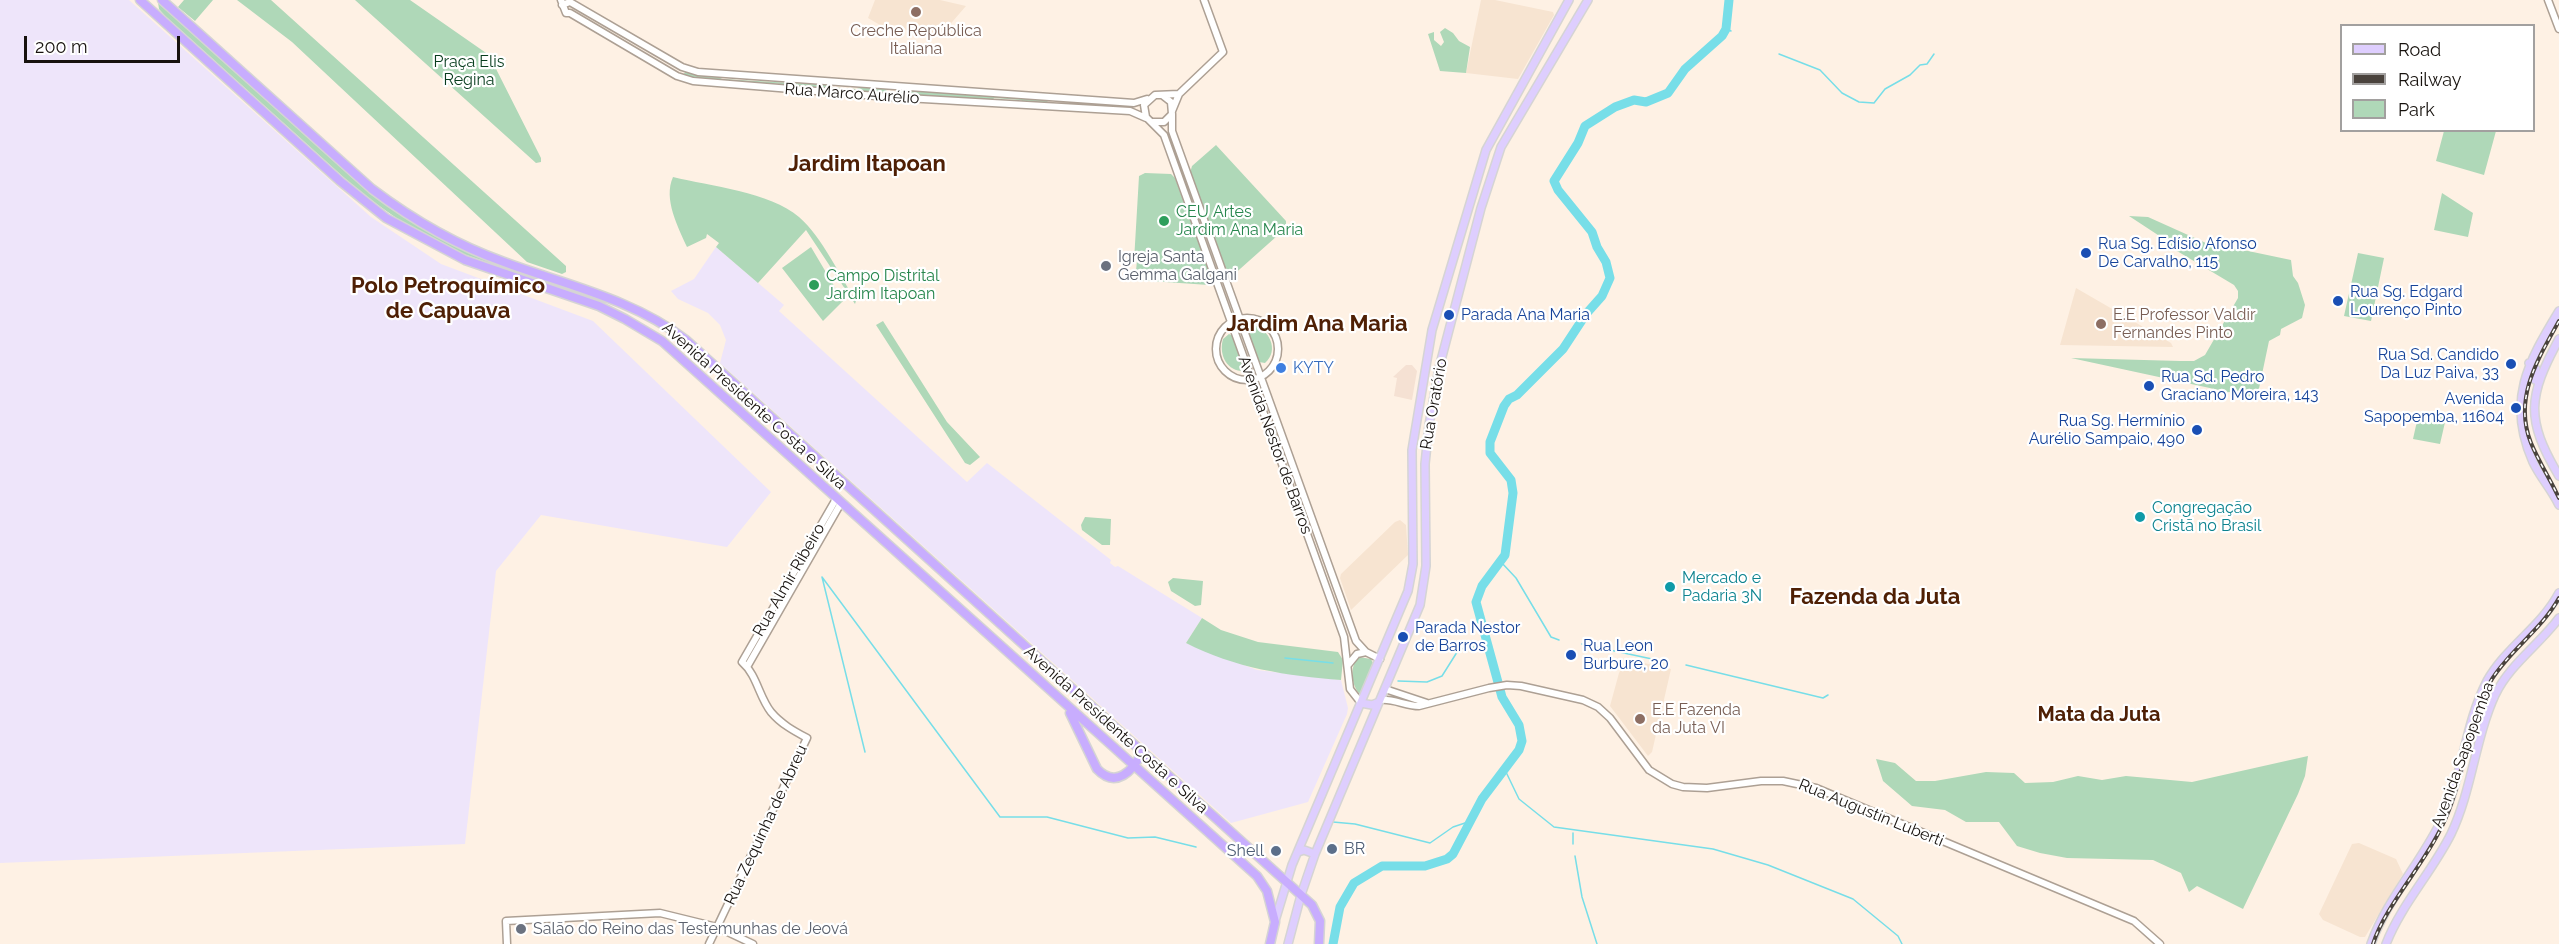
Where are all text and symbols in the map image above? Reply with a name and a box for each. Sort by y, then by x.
marker: Creche República Italiana [909,5,923,19]
place label: Creche República Italiana [850,21,982,59]
scale bar [27,24,183,62]
legend [2340,24,2535,132]
text: 200 m [35,36,88,57]
text: Road [2398,39,2441,60]
park label: Praça Elis Regina [433,52,505,90]
text: Railway [2398,69,2462,90]
street label: Rua Marco Aurélio [784,80,920,108]
text: Park [2398,99,2435,120]
district label: Jardim Itapoan [788,151,946,177]
place label: CEU Artes Jardim Ana Maria [1176,202,1303,240]
marker: CEU Artes Jardim Ana Maria [1157,214,1171,228]
place label: Rua Sg. Edísio Afonso De Carvalho, 115 [2098,234,2257,272]
marker: Rua Sg. Edísio Afonso De Carvalho, 115 [2079,246,2093,260]
place label: Igreja Santa Gemma Galgani [1118,247,1237,285]
marker: Igreja Santa Gemma Galgani [1099,259,1113,273]
place label: Campo Distrital Jardim Itapoan [826,266,939,304]
district label: Polo Petroquímico de Capuava [351,273,545,324]
marker: Campo Distrital Jardim Itapoan [807,278,821,292]
place label: Rua Sg. Edgard Lourenço Pinto [2350,282,2463,320]
marker: Rua Sg. Edgard Lourenço Pinto [2331,294,2345,308]
place label: Parada Ana Maria [1461,305,1590,325]
place label: E.E Professor Valdir Fernandes Pinto [2113,305,2256,343]
marker: Parada Ana Maria [1442,308,1456,322]
district label: Jardim Ana Maria [1226,311,1408,337]
marker: E.E Professor Valdir Fernandes Pinto [2094,317,2108,331]
street label: Avenida Presidente Costa e Silva [658,318,850,494]
place label: Rua Sd. Candido Da Luz Paiva, 33 [2378,345,2499,383]
street label: Avenida Nestor de Barros [1234,353,1316,537]
street label: Rua Oratório [1417,357,1451,451]
marker: Rua Sd. Candido Da Luz Paiva, 33 [2504,357,2518,371]
place label: KYTY [1293,358,1334,378]
marker: KYTY [1274,361,1288,375]
place label: Rua Sd. Pedro Graciano Moreira, 143 [2161,367,2318,405]
marker: Rua Sd. Pedro Graciano Moreira, 143 [2142,379,2156,393]
place label: Avenida Sapopemba, 11604 [2364,389,2504,427]
marker: Avenida Sapopemba, 11604 [2509,401,2523,415]
place label: Rua Sg. Hermínio Aurélio Sampaio, 490 [2029,411,2185,449]
marker: Rua Sg. Hermínio Aurélio Sampaio, 490 [2190,423,2204,437]
place label: Congregação Cristã no Brasil [2152,498,2261,536]
marker: Congregação Cristã no Brasil [2133,510,2147,524]
street label: Rua Almir Ribeiro [749,520,829,640]
place label: Mercado e Padaria 3N [1682,568,1762,606]
marker: Mercado e Padaria 3N [1663,580,1677,594]
district label: Fazenda da Juta [1790,584,1960,610]
place label: Parada Nestor de Barros [1415,618,1520,656]
marker: Parada Nestor de Barros [1396,630,1410,644]
place label: Rua Leon Burbure, 20 [1583,636,1669,674]
street label: Avenida Presidente Costa e Silva [1020,642,1212,818]
marker: Rua Leon Burbure, 20 [1564,648,1578,662]
street label: Avenida Sapopemba [2428,679,2498,831]
place label: E.E Fazenda da Juta VI [1652,700,1741,738]
district label: Mata da Juta [2038,703,2160,727]
marker: E.E Fazenda da Juta VI [1633,712,1647,726]
street label: Rua Zequinha de Abreu [720,742,812,908]
street label: Rua Augustin Luberti [1796,775,1946,851]
place label: BR [1344,839,1365,859]
place label: Shell [1227,841,1264,861]
marker: BR [1325,842,1339,856]
marker: Shell [1269,844,1283,858]
place label: Salão do Reino das Testemunhas de Jeová [533,919,848,939]
marker: Salão do Reino das Testemunhas de Jeová [514,922,528,936]

